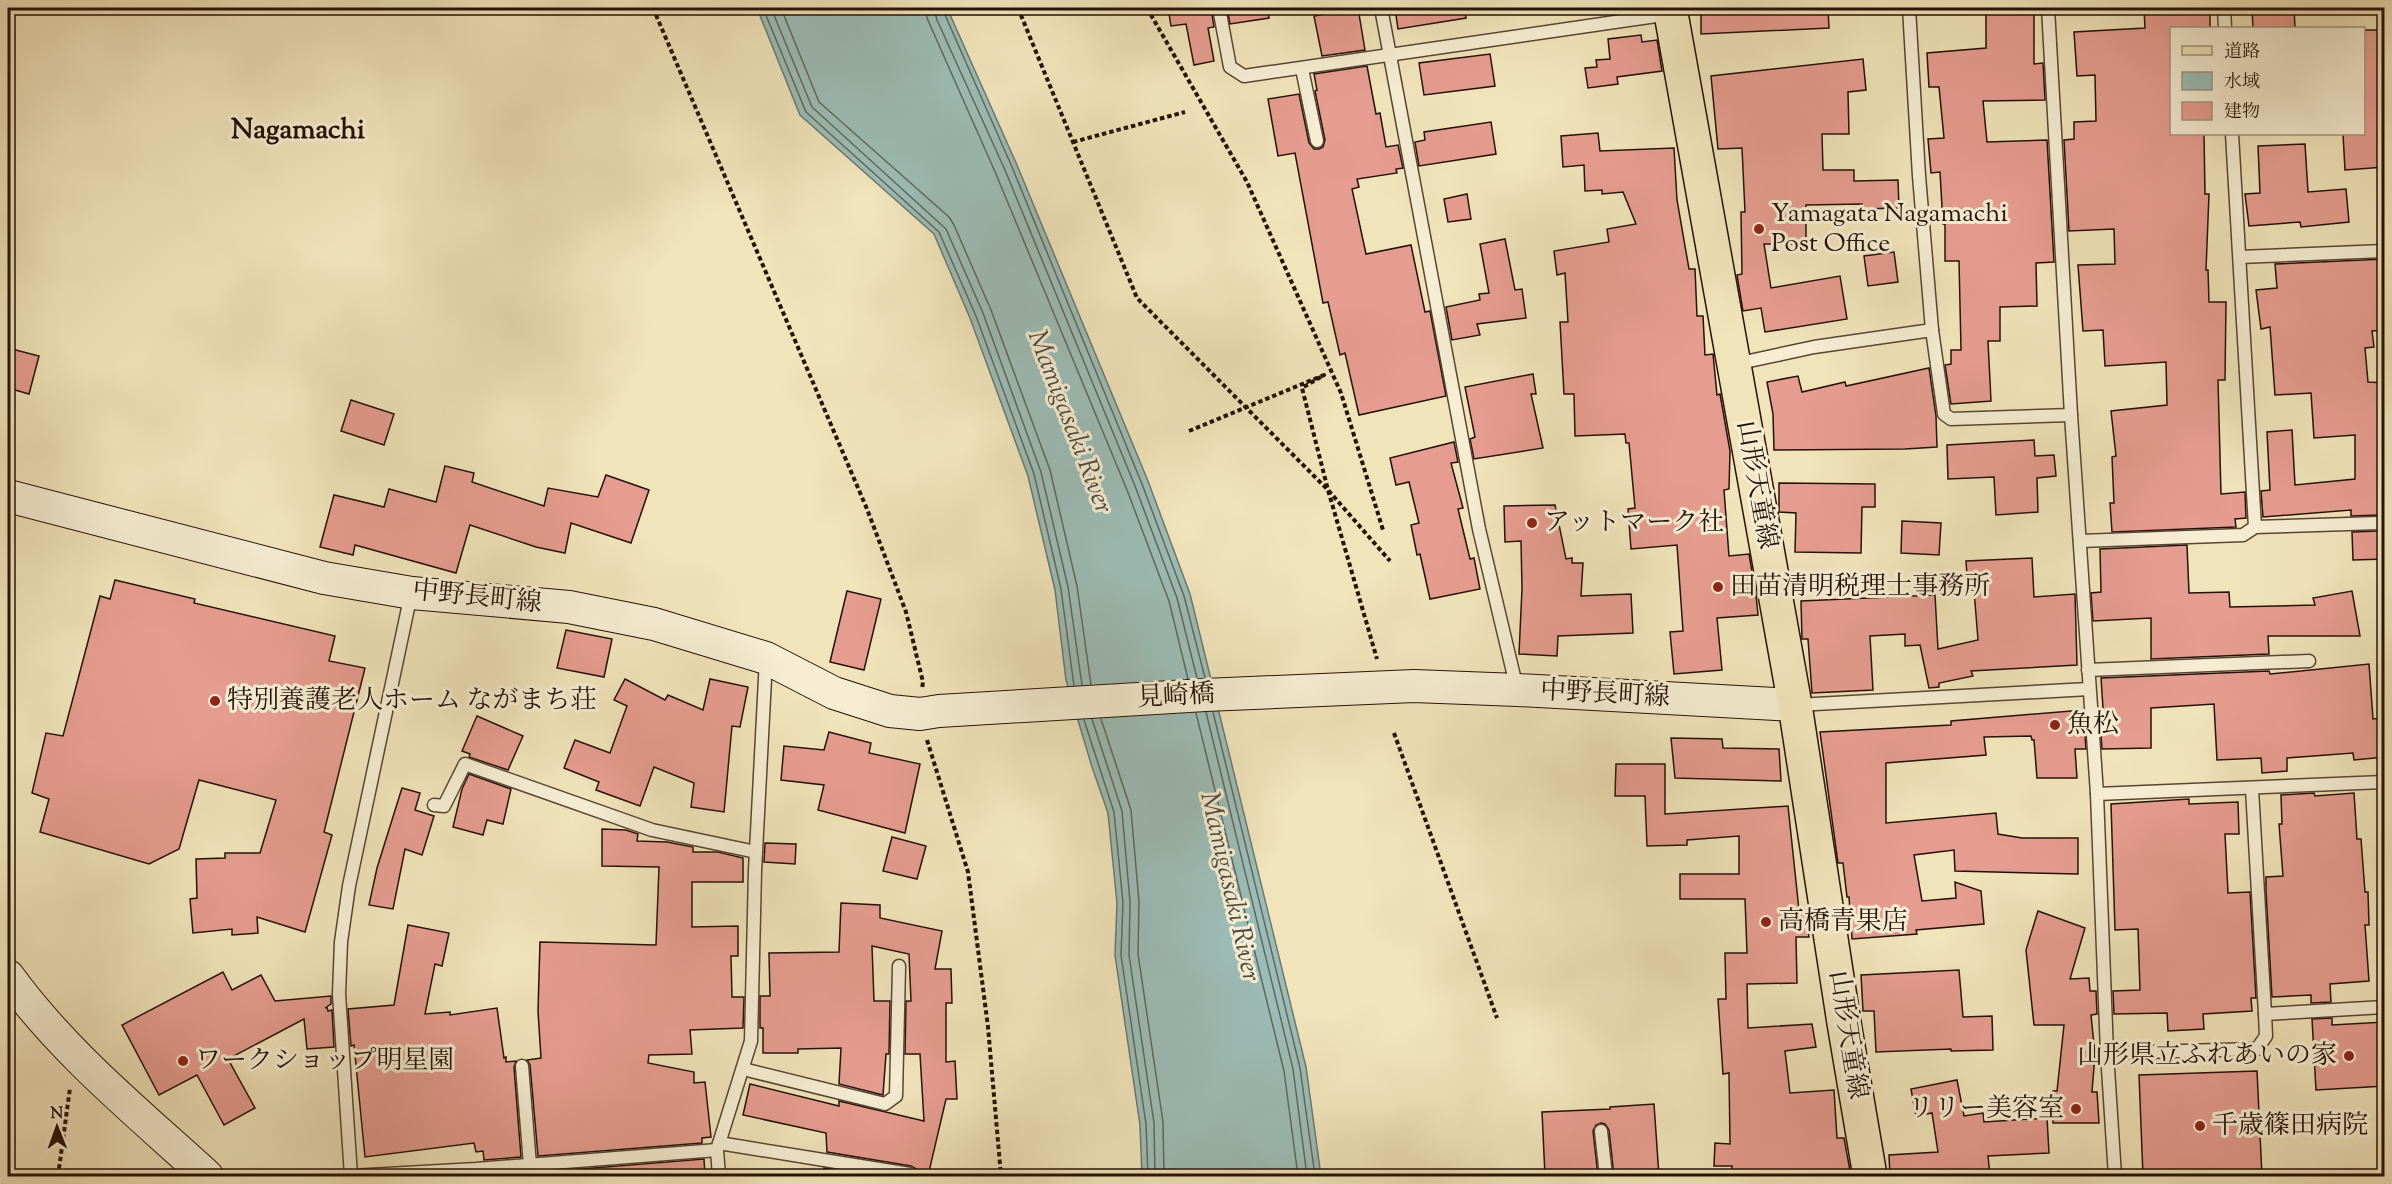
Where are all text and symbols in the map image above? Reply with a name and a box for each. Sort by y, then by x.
legend [2170,27,2365,135]
text: 道路 [2224,40,2260,66]
text: 水域 [2224,70,2260,96]
text: 建物 [2224,100,2260,126]
district label: Nagamachi [231,111,365,151]
place label: Yamagata Nagamachi Post Office [1771,196,2008,263]
marker: Yamagata Nagamachi Post Office [1752,222,1766,236]
water label: Mamigasaki River [1016,325,1122,520]
street label: 山形天童線 [1726,418,1786,552]
place label: アットマーク社 [1544,505,1724,542]
marker: アットマーク社 [1525,516,1539,530]
place label: 田苗清明税理士事務所 [1730,569,1990,606]
street label: 中野長町線 [410,573,544,623]
marker: 田苗清明税理士事務所 [1711,580,1725,594]
street label: 中野長町線 [1539,673,1671,717]
street label: 見崎橋 [1136,676,1216,718]
place label: 特別養護老人ホーム ながまち荘 [227,683,597,720]
marker: 特別養護老人ホーム ながまち荘 [208,694,222,708]
place label: 魚松 [2067,707,2119,744]
marker: 魚松 [2048,718,2062,732]
water label: Mamigasaki River [1188,788,1270,986]
place label: 高橋青果店 [1778,904,1908,941]
marker: 高橋青果店 [1759,915,1773,929]
street label: 山形天童線 [1819,968,1875,1102]
place label: 山形県立ふれあいの家 [2077,1038,2337,1075]
place label: ワークショップ明星園 [195,1043,454,1080]
marker: 山形県立ふれあいの家 [2342,1049,2356,1063]
marker: ワークショップ明星園 [176,1054,190,1068]
place label: リリー美容室 [1908,1091,2064,1128]
north arrow [27,1097,87,1157]
marker: リリー美容室 [2069,1102,2083,1116]
text: N [50,1103,64,1126]
place label: 千歳篠田病院 [2212,1108,2368,1145]
marker: 千歳篠田病院 [2193,1119,2207,1133]

